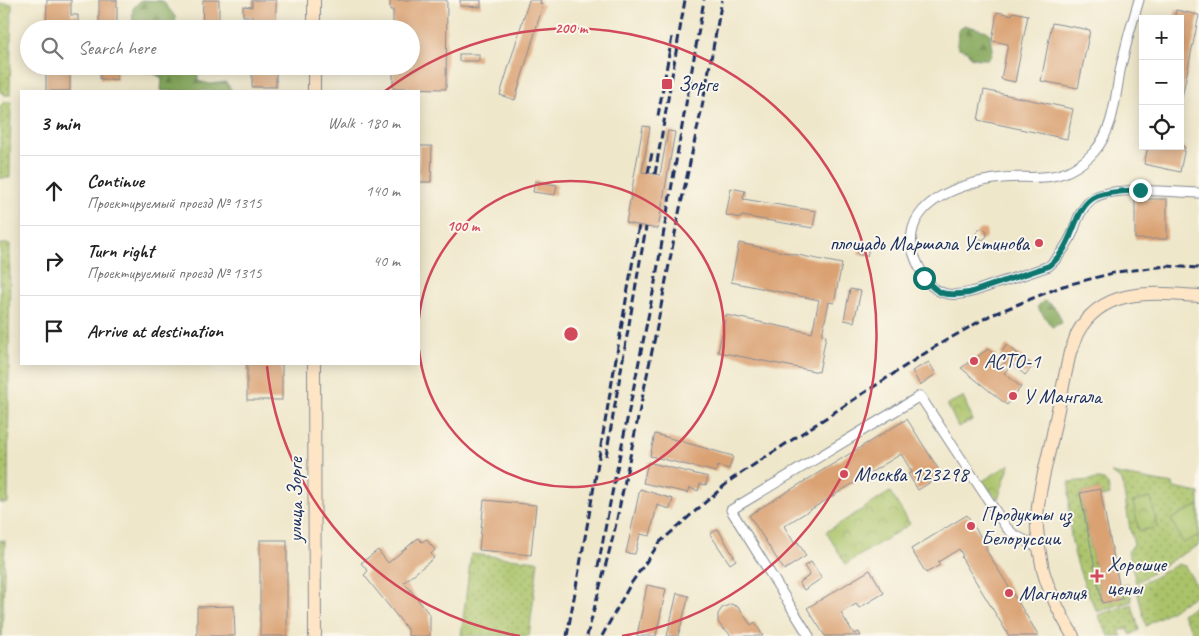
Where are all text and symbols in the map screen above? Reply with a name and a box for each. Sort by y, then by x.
map controls [1139,15,1184,150]
button: + [1139,15,1184,60]
text: 200 m [555,19,589,38]
search box [20,20,420,75]
icon: search [38,34,66,62]
text: Search here [78,36,155,60]
button: − [1139,60,1184,105]
place label: Зорге [678,71,719,97]
marker: Зорге [660,77,674,91]
button: locate [1139,105,1184,150]
text: 3 min [40,110,80,136]
text: Walk · 180 m [328,113,400,133]
text: Continue [87,169,144,193]
icon: ahead [40,177,68,205]
route end [1129,179,1152,202]
text: 140 m [366,181,400,201]
text: Проектируемый проезд № 1315 [87,193,262,213]
text: 100 m [447,217,481,236]
place label: площадь Маршала Устинова [829,230,1031,256]
marker: площадь Маршала Устинова [1033,237,1045,249]
text: Turn right [87,239,154,263]
icon: right [40,247,68,275]
text: 40 m [373,251,400,271]
text: Проектируемый проезд № 1315 [87,263,262,283]
route start [913,267,936,290]
icon: arrive [40,317,68,345]
text: Arrive at destination [87,319,223,343]
centre of rings [562,325,580,343]
place label: АСТО-1 [984,348,1042,374]
marker: АСТО-1 [968,355,980,367]
place label: У Мангала [1023,383,1104,409]
marker: У Мангала [1007,390,1019,402]
street label: улица Зорге [282,456,308,544]
place label: Москва 123298 [854,461,971,487]
marker: Москва 123298 [838,468,850,480]
place label: Продукты из Белоруссии [981,501,1073,551]
marker: Продукты из Белоруссии [965,520,977,532]
place label: Хорошие цены [1107,551,1168,601]
marker: Хорошие цены [1091,570,1103,582]
place label: Магнолия [1019,580,1088,606]
marker: Магнолия [1003,587,1015,599]

